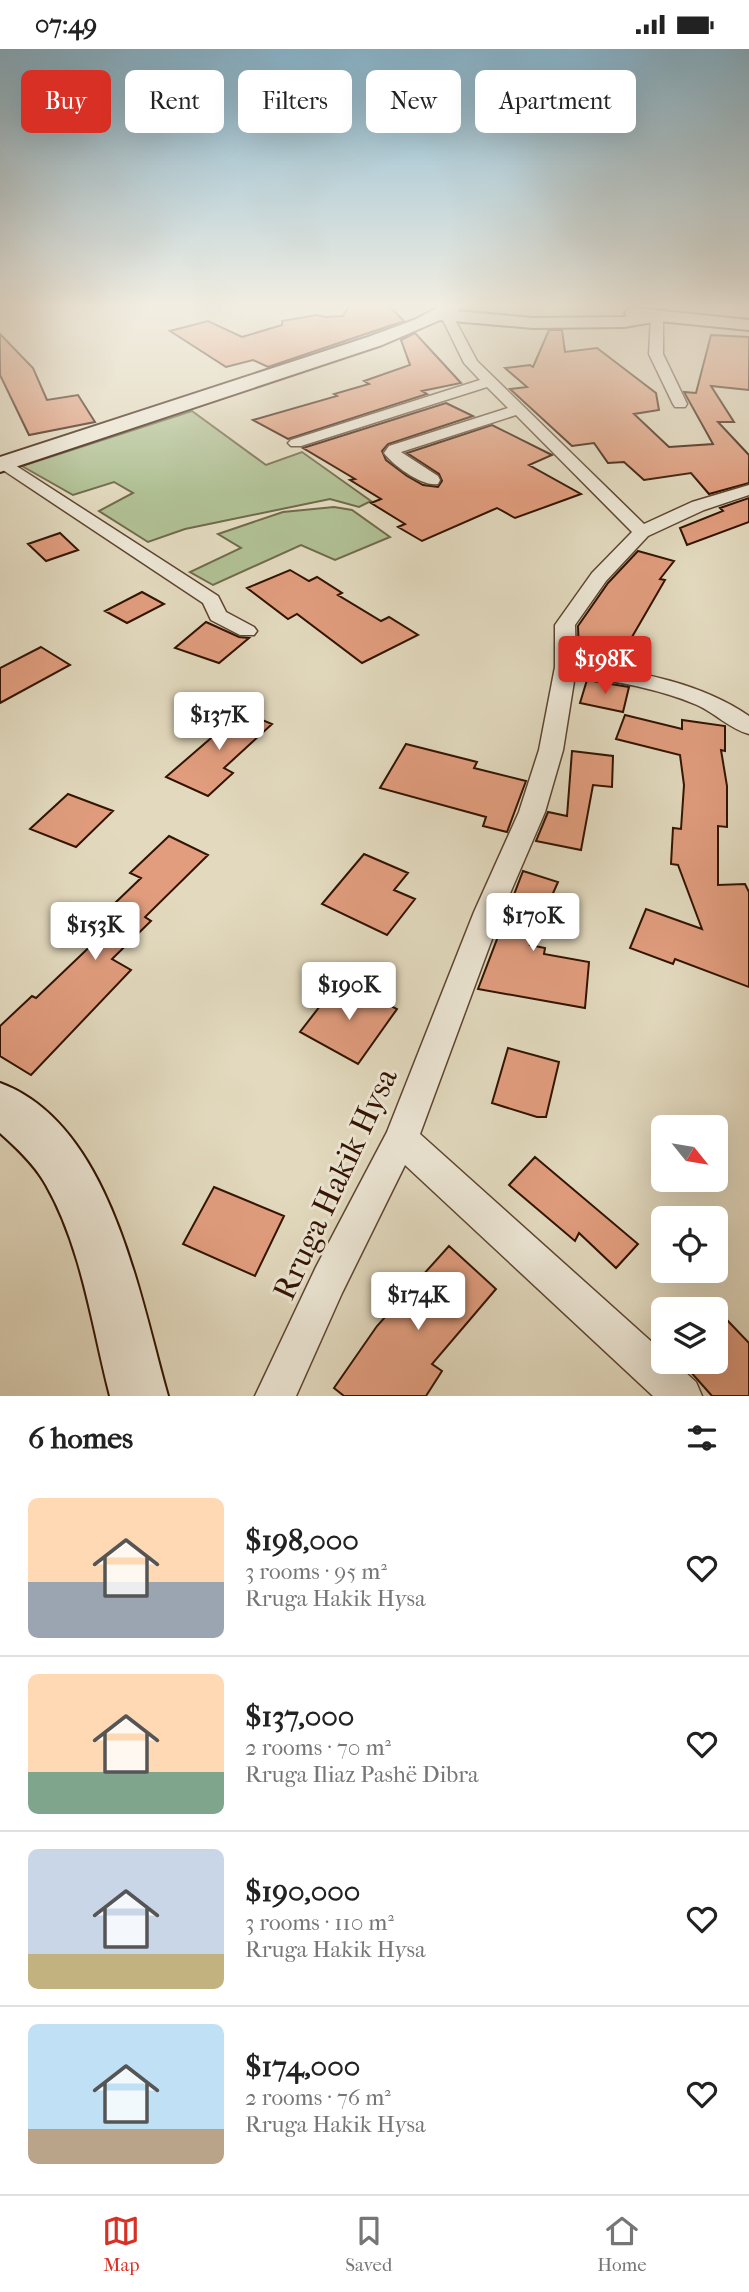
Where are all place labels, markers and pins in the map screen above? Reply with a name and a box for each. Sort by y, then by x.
pin: $198K [556,637,654,696]
pin: $137K [170,693,268,752]
pin: $170K [484,893,582,953]
pin: $153K [46,902,144,962]
pin: $190K [300,963,398,1022]
pin: $174K [369,1273,467,1332]

